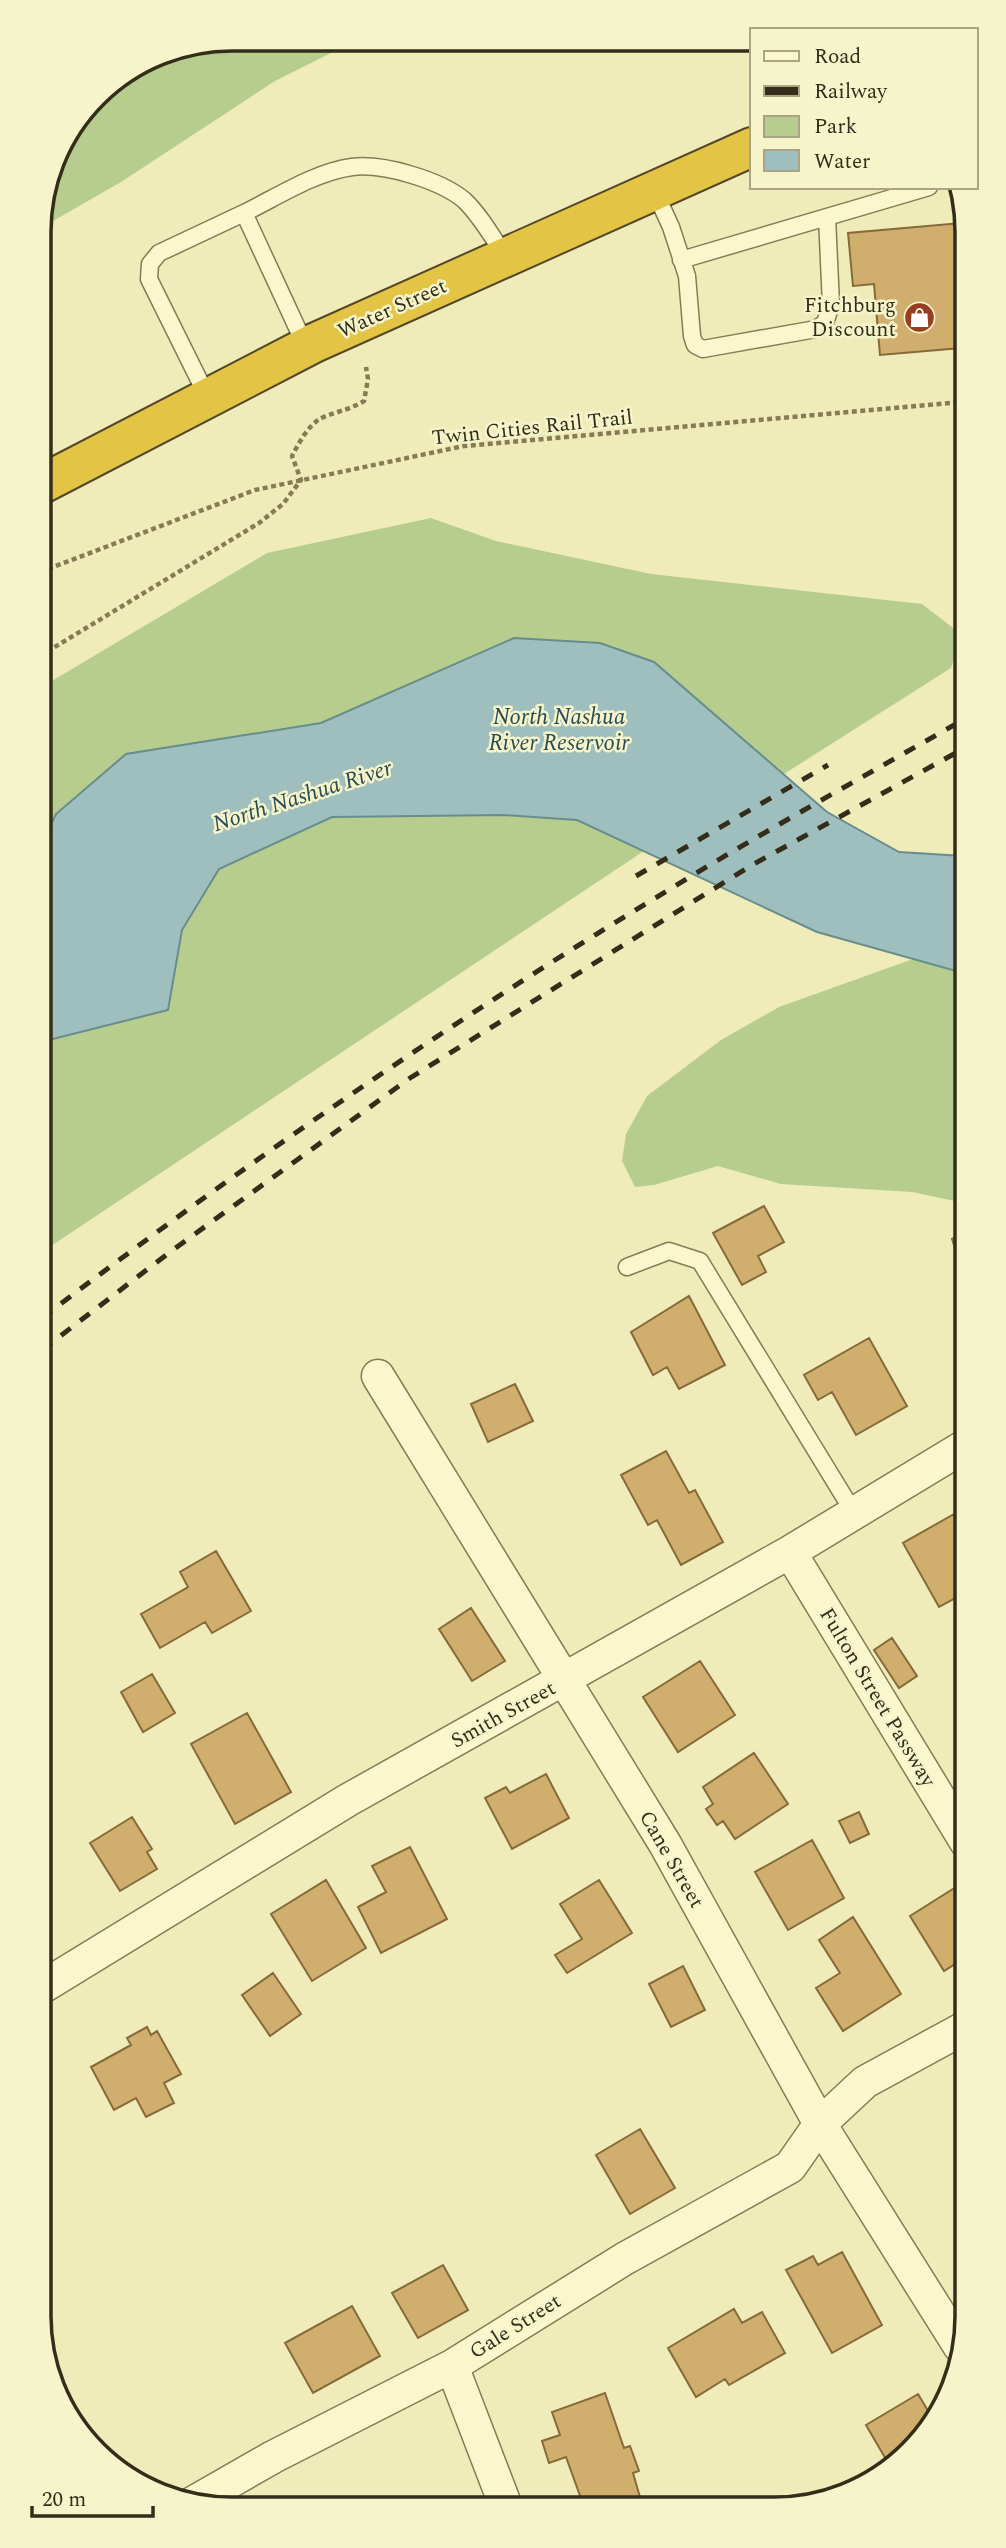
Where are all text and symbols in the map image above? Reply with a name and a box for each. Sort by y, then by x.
legend [750,28,978,189]
text: Road [814,41,861,73]
text: Railway [814,76,888,108]
text: Park [814,111,858,143]
text: Water [814,146,870,178]
street label: Water Street [333,271,452,347]
place label: Fitchburg Discount [804,290,896,346]
shop icon: Fitchburg Discount [902,300,936,334]
street label: Twin Cities Rail Trail [430,402,634,454]
water label: North Nashua River Reservoir [488,700,631,761]
water label: North Nashua River [208,751,398,842]
street label: Fulton Street Passway [811,1602,944,1794]
street label: Smith Street [445,1673,562,1757]
street label: Cane Street [630,1805,712,1914]
street label: Gale Street [463,2286,568,2368]
scale bar [32,2474,152,2518]
text: 20 m [42,2484,86,2516]

